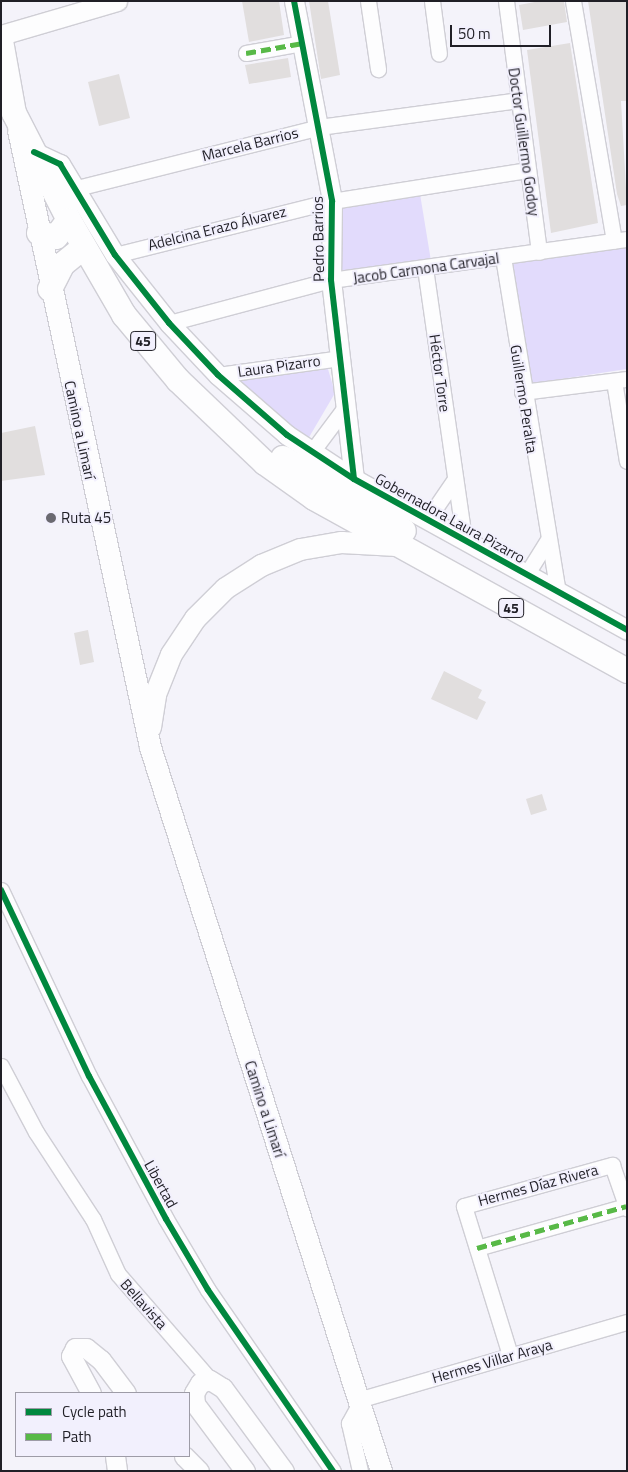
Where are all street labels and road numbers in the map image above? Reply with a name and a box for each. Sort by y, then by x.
street label: Doctor Guillermo Godoy [505,67,543,217]
street label: Marcela Barrios [200,123,300,165]
street label: Pedro Barrios [308,196,328,282]
street label: Adelcina Erazo Álvarez [146,202,288,254]
street label: Jacob Carmona Carvajal [352,249,500,287]
road number: 45 [129,330,157,352]
street label: Héctor Torre [426,333,454,413]
street label: Guillermo Peralta [507,344,541,454]
street label: Laura Pizarro [236,351,322,381]
street label: Camino a Limarí [61,379,99,481]
street label: Gobernadora Laura Pizarro [372,469,528,567]
road number: 45 [497,596,525,620]
street label: Camino a Limarí [241,1058,289,1160]
street label: Libertad [141,1157,181,1211]
street label: Hermes Díaz Rivera [476,1160,600,1210]
street label: Bellavista [117,1275,171,1333]
street label: Hermes Villar Araya [430,1335,554,1387]

